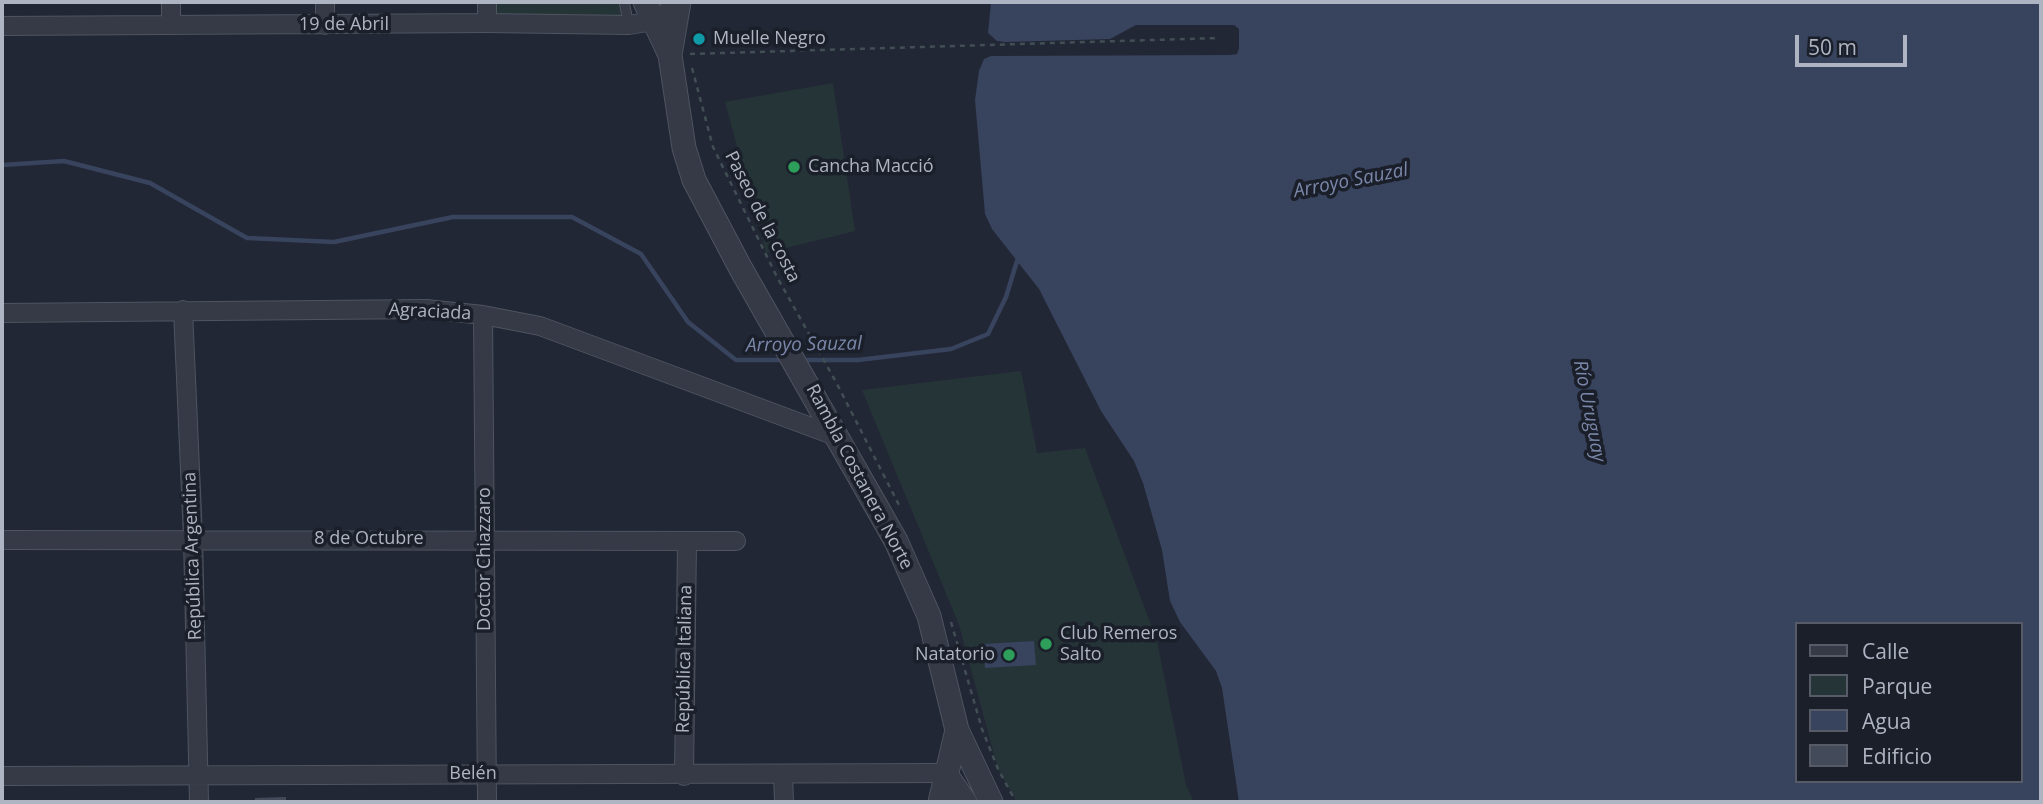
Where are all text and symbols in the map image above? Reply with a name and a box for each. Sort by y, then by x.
street label: 19 de Abril [299,14,389,36]
scale bar [1798,21,1910,65]
place label: Muelle Negro [713,28,826,50]
marker: Muelle Negro [691,31,707,47]
text: 50 m [1808,33,1857,61]
street label: Paseo de la costa [720,148,804,286]
place label: Cancha Macció [808,156,934,178]
marker: Cancha Macció [786,159,802,175]
water label: Arroyo Sauzal [1292,159,1410,203]
street label: Agraciada [388,299,472,325]
water label: Arroyo Sauzal [746,333,862,357]
water label: Río Uruguay [1568,358,1610,464]
street label: Rambla Costanera Norte [801,381,917,573]
street label: República Argentina [179,472,207,640]
street label: Doctor Chiazzaro [474,487,496,631]
street label: 8 de Octubre [314,528,424,550]
street label: República Italiana [673,585,697,733]
legend [1794,622,2022,783]
place label: Club Remeros Salto [1060,623,1177,666]
marker: Club Remeros Salto [1038,636,1054,652]
text: Calle [1862,637,1909,665]
place label: Natatorio [915,644,995,666]
marker: Natatorio [1001,647,1017,663]
text: Parque [1862,672,1932,700]
text: Agua [1862,707,1911,735]
text: Edificio [1862,742,1932,770]
street label: Belén [449,763,497,785]

